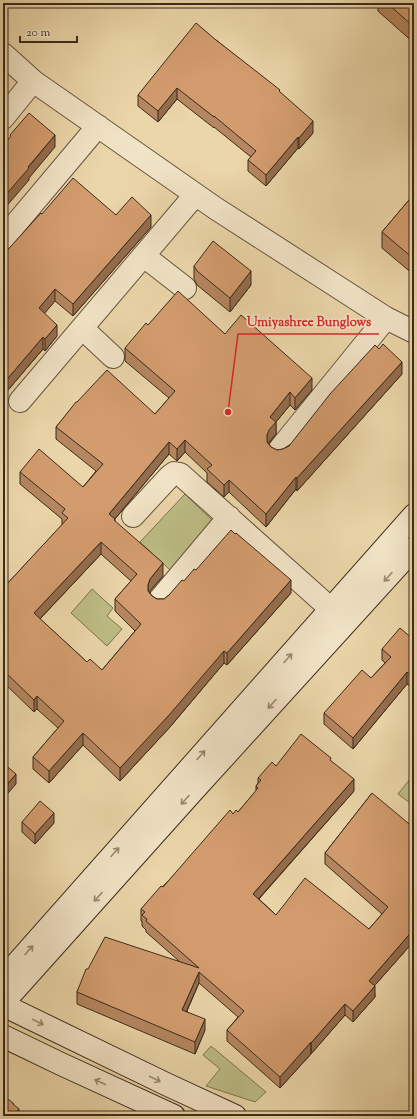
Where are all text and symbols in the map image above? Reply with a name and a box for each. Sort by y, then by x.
scale bar [20,18,77,44]
text: 20 m [26,24,51,42]
callout: Umiyashree Bunglows [238,309,379,334]
text: Umiyashree Bunglows [247,314,371,332]
one-way arrow [383,572,393,582]
one-way arrow [283,653,292,663]
one-way arrow [267,699,277,709]
one-way arrow [197,750,206,760]
one-way arrow [180,795,189,805]
one-way arrow [110,848,119,858]
one-way arrow [93,892,102,902]
one-way arrow [24,945,33,955]
one-way arrow [32,1019,44,1026]
one-way arrow [149,1076,161,1083]
one-way arrow [95,1078,107,1085]

